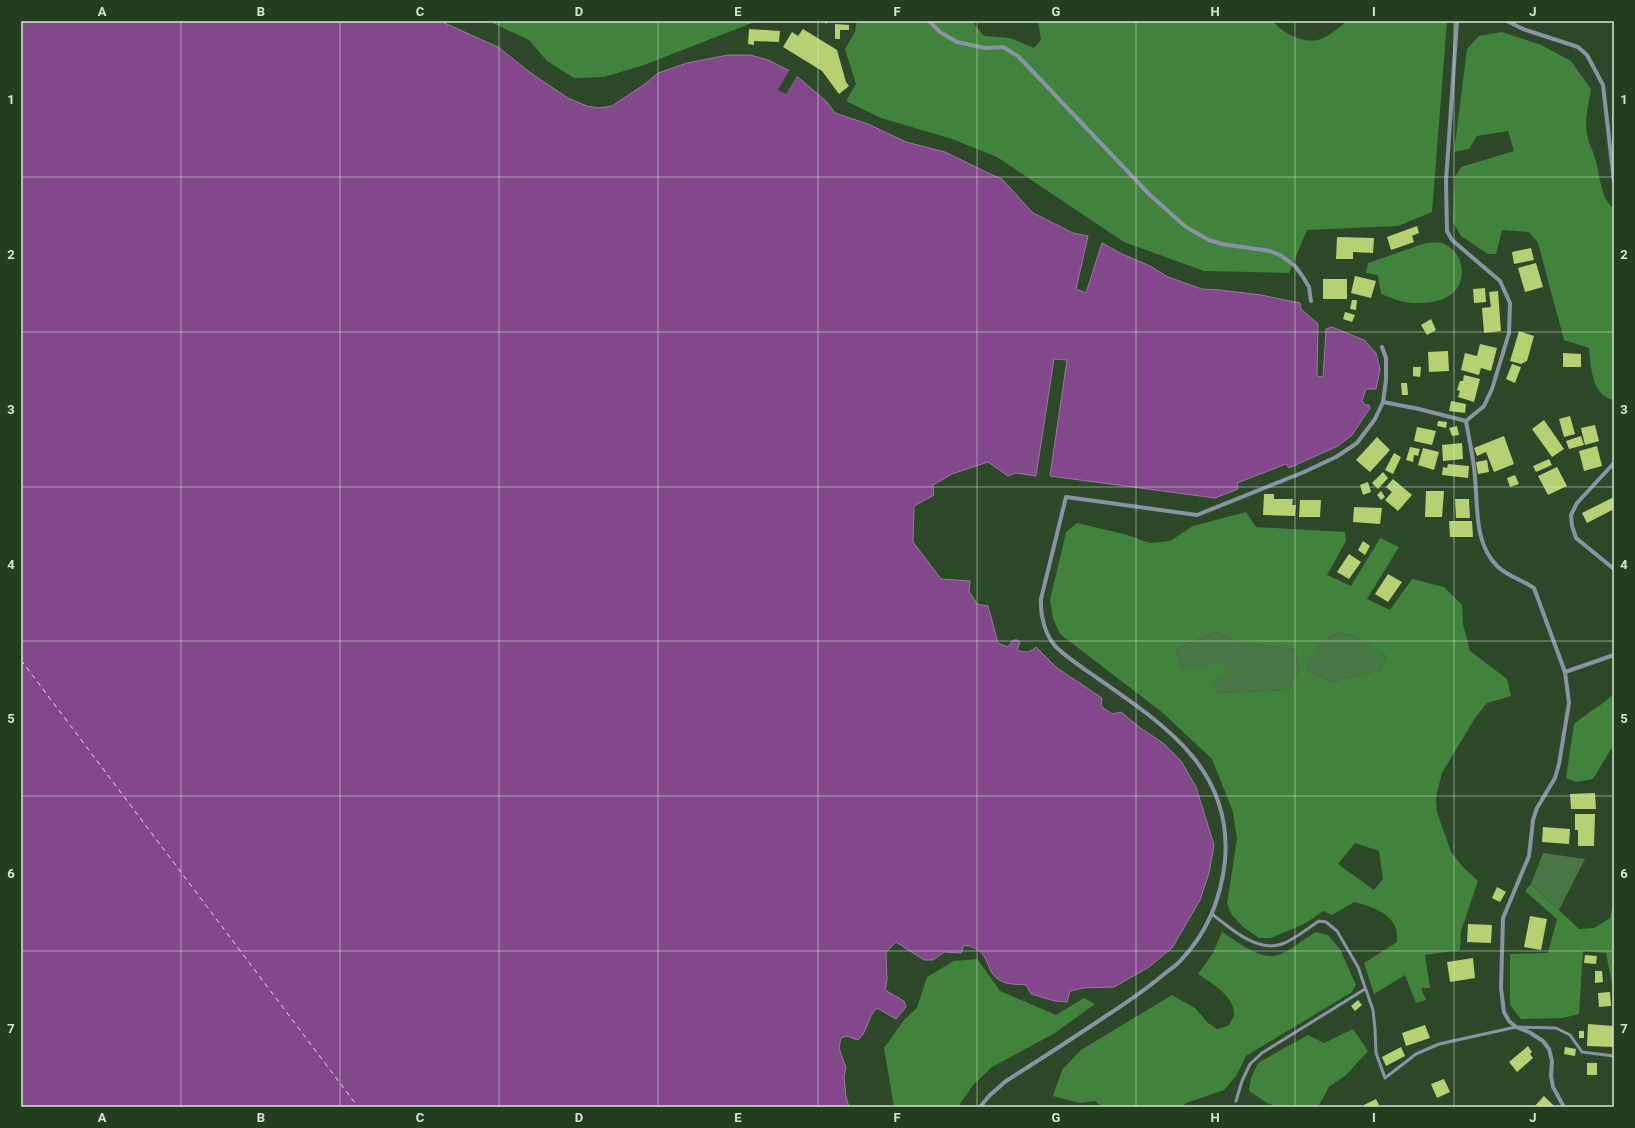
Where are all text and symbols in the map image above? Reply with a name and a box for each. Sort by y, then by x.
text: A [98,4,107,19]
text: B [257,4,265,19]
text: C [416,4,425,19]
text: D [575,4,583,19]
text: E [734,4,742,19]
text: F [893,4,901,19]
text: G [1052,4,1061,19]
text: H [1210,4,1220,19]
text: I [1372,4,1376,19]
text: J [1529,4,1537,19]
text: 1 [7,92,15,107]
text: 1 [1620,92,1628,107]
text: 2 [7,247,15,262]
text: 2 [1620,247,1628,262]
text: 3 [7,402,15,417]
text: 3 [1620,402,1628,417]
text: 4 [7,557,15,572]
text: 4 [1620,557,1628,572]
text: 5 [7,711,15,726]
text: 5 [1620,711,1628,726]
text: 6 [7,866,15,881]
text: 6 [1620,866,1628,881]
text: 7 [7,1021,15,1036]
text: 7 [1620,1021,1628,1036]
text: A [98,1110,107,1125]
text: B [257,1110,265,1125]
text: C [416,1110,425,1125]
text: D [575,1110,583,1125]
text: E [734,1110,742,1125]
text: F [893,1110,901,1125]
text: G [1052,1110,1061,1125]
text: H [1210,1110,1220,1125]
text: I [1372,1110,1376,1125]
text: J [1529,1110,1537,1125]

